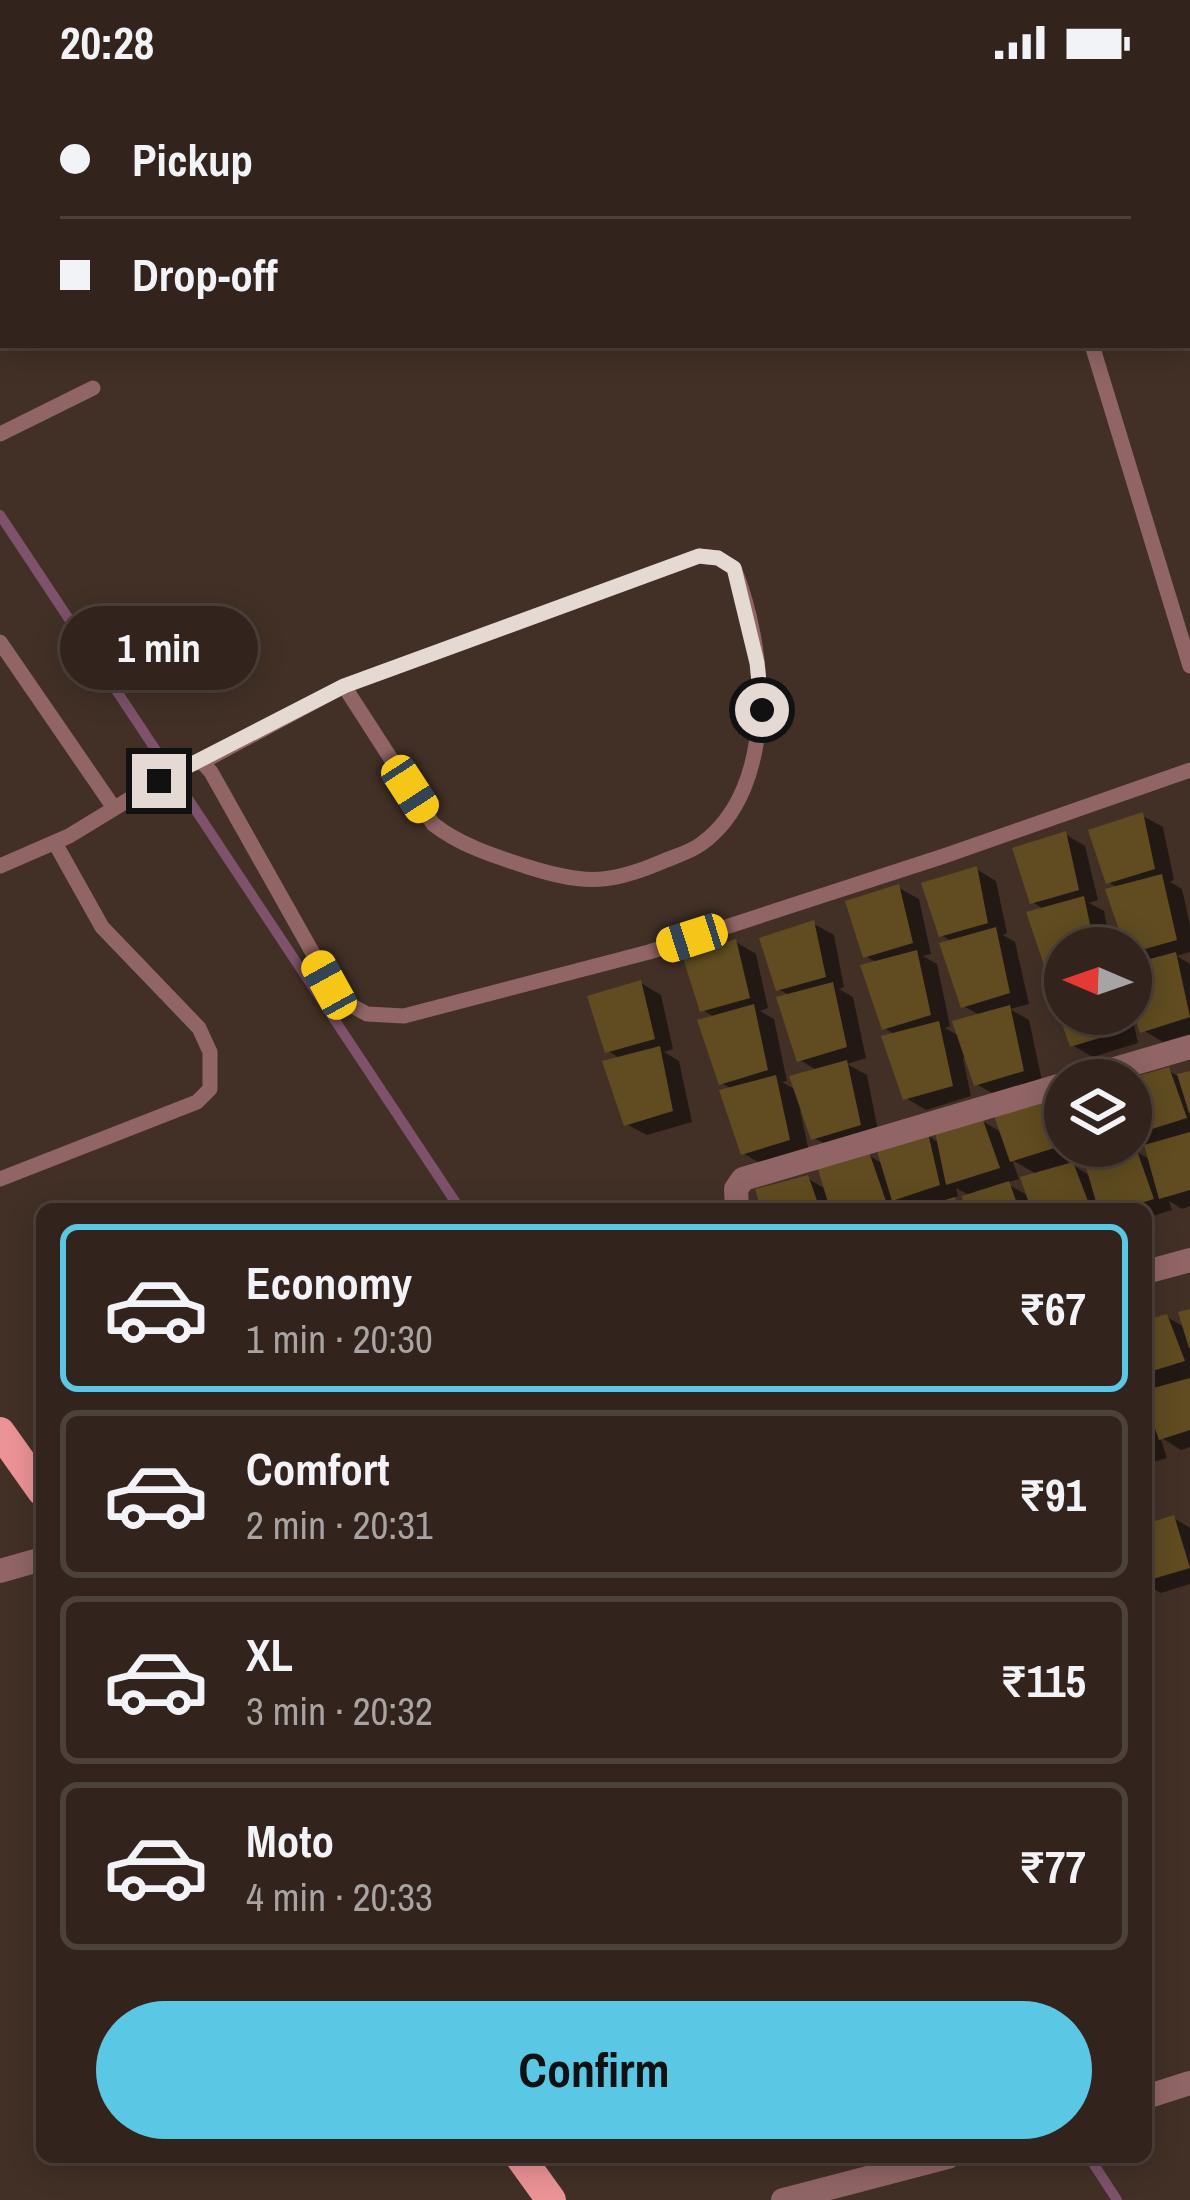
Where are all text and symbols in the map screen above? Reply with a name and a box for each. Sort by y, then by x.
text: 20:28 [60,12,154,73]
text: Pickup [132,129,253,190]
text: Drop-off [132,244,278,305]
callout: 1 min [60,607,258,691]
text: 1 min [117,622,201,674]
route start [735,683,789,737]
car [375,749,445,829]
route end [132,754,186,808]
car [652,910,732,966]
north arrow [1044,927,1152,1035]
map controls [1044,927,1152,1167]
car [296,945,362,1025]
button: layers [1044,1059,1152,1167]
text: Economy [246,1252,412,1313]
icon: car [102,1254,210,1362]
text: ₹67 [1019,1278,1086,1339]
text: 1 min · 20:30 [246,1313,433,1365]
text: Comfort [246,1438,389,1499]
icon: car [102,1440,210,1548]
text: ₹91 [1019,1464,1086,1525]
text: 2 min · 20:31 [246,1499,433,1551]
text: XL [246,1624,293,1685]
icon: car [102,1626,210,1734]
text: ₹115 [1000,1650,1086,1711]
text: 3 min · 20:32 [246,1685,433,1737]
text: Moto [246,1810,334,1871]
icon: car [102,1812,210,1920]
text: ₹77 [1019,1836,1086,1897]
text: 4 min · 20:33 [246,1871,433,1923]
button: Confirm [96,2001,1092,2139]

